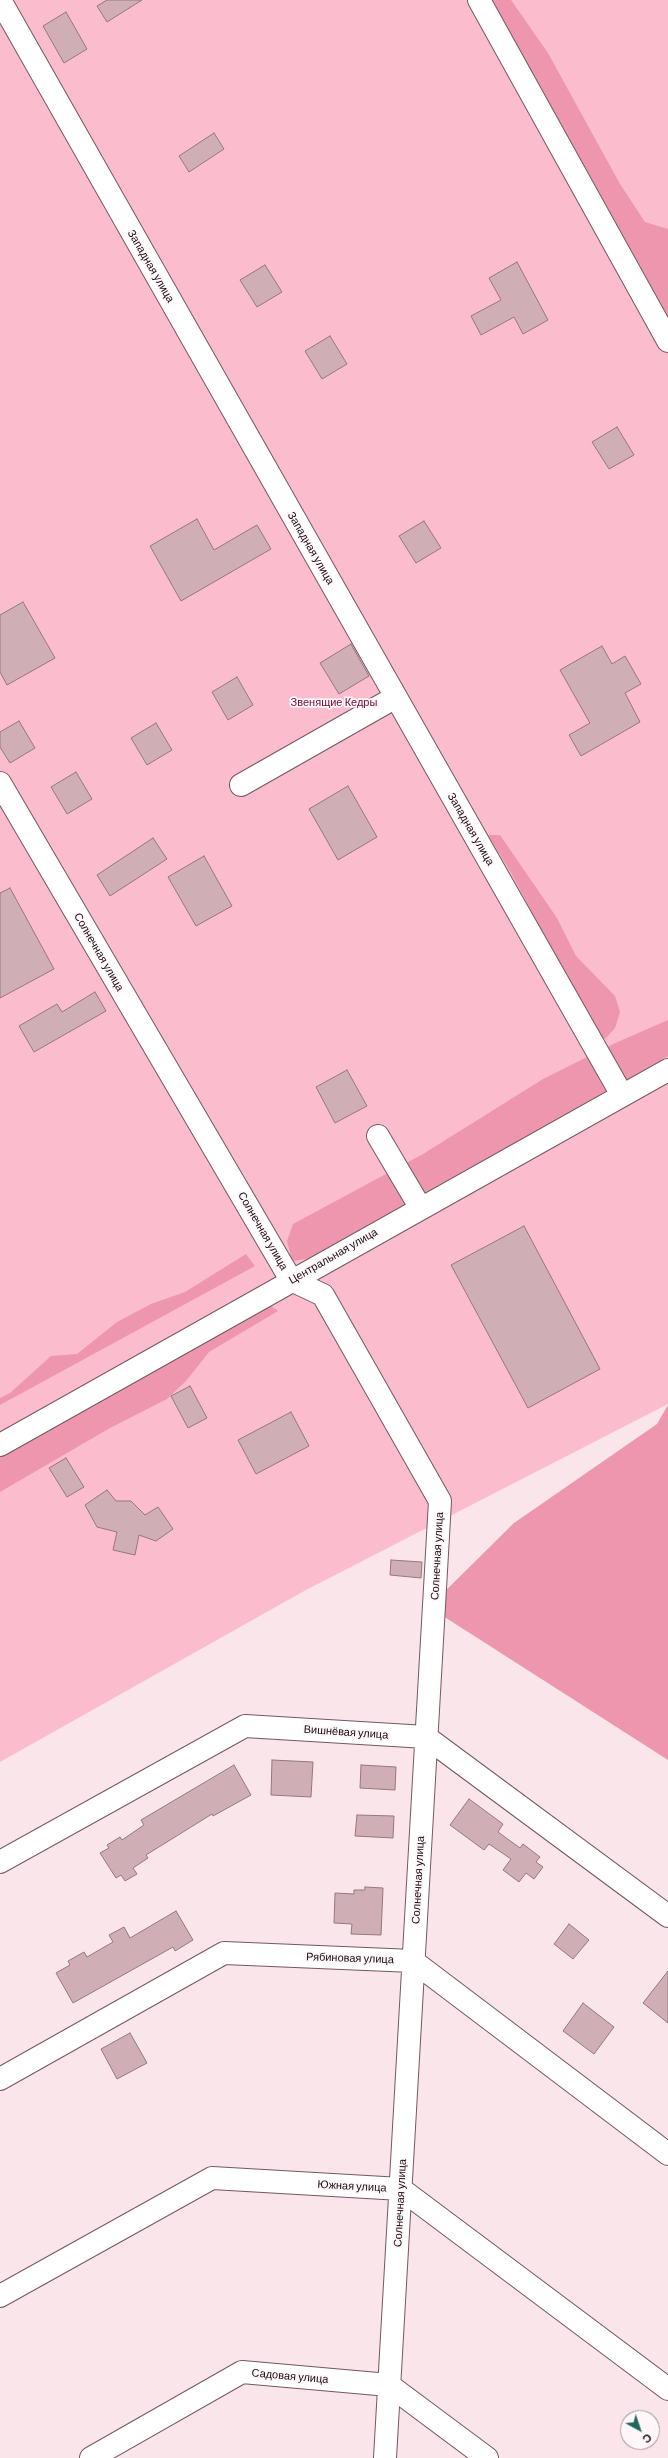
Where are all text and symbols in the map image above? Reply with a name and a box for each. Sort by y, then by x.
street label: Западная улица [125,227,177,305]
street label: Западная улица [285,509,337,587]
park label: Звенящие Кедры [291,695,377,709]
street label: Западная улица [445,790,497,868]
street label: Солнечная улица [71,910,127,994]
street label: Солнечная улица [235,1189,291,1273]
street label: Центральная улица [286,1225,380,1287]
street label: Солнечная улица [428,1512,446,1600]
street label: Вишнёвая улица [303,1722,389,1742]
street label: Солнечная улица [409,1836,427,1924]
street label: Рябиновая улица [306,1950,394,1966]
street label: Солнечная улица [391,2159,409,2247]
street label: Южная улица [317,2178,387,2194]
street label: Садовая улица [251,2366,329,2386]
north arrow [620,2410,660,2450]
text: С [640,2431,655,2446]

